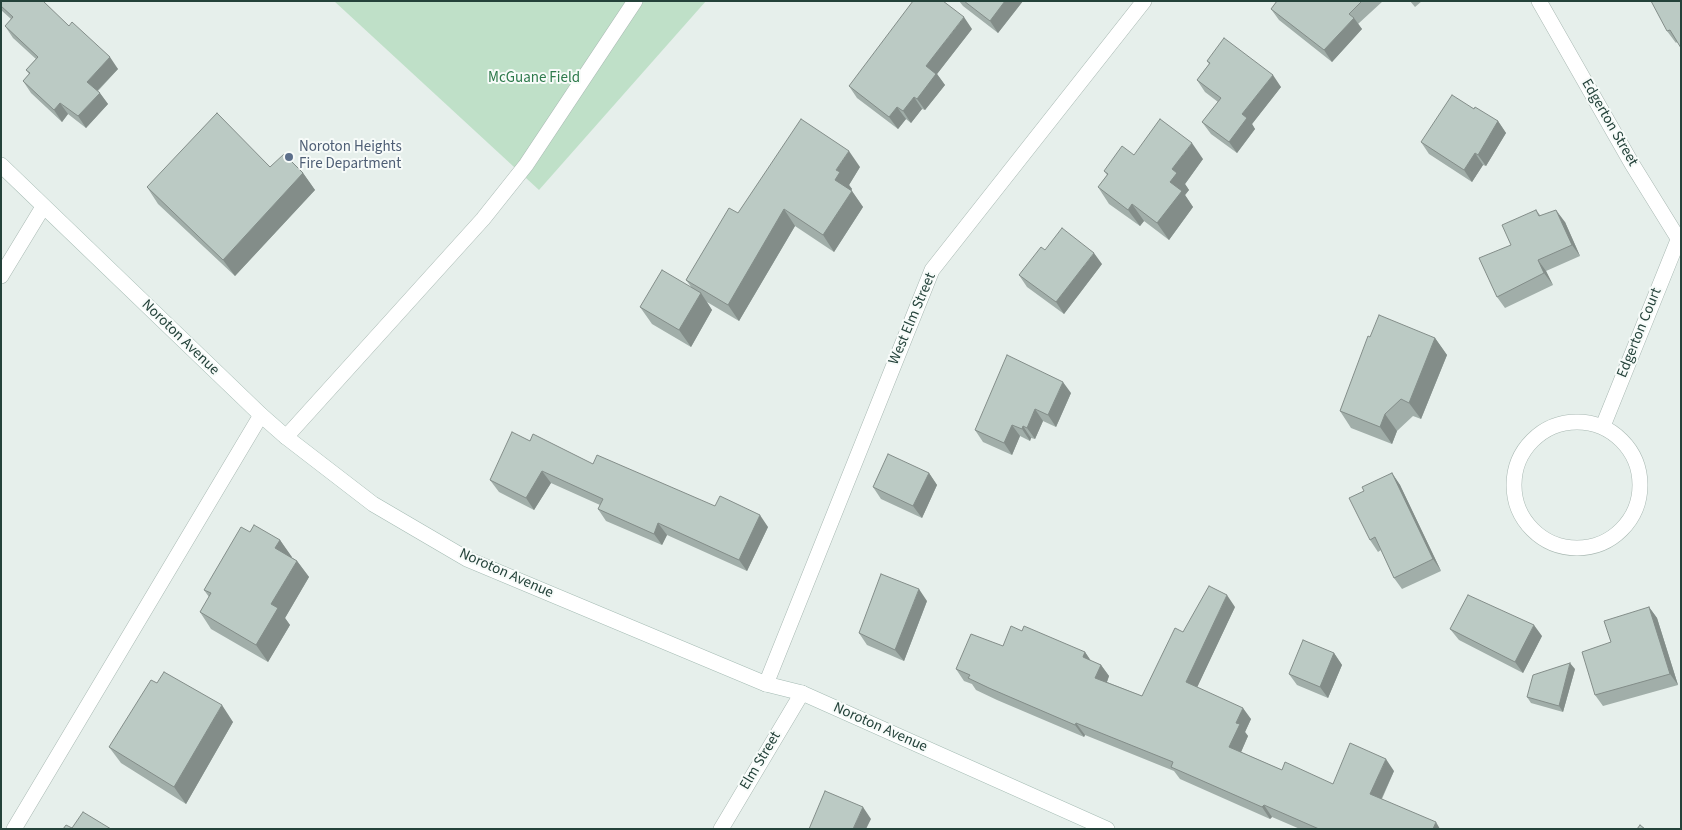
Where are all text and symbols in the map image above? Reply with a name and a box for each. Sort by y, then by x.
park label: McGuane Field [488,70,580,88]
street label: Edgerton Street [1577,76,1641,170]
place label: Noroton Heights Fire Department [299,139,402,174]
marker: Noroton Heights Fire Department [283,151,295,163]
street label: West Elm Street [886,270,940,368]
street label: Edgerton Court [1614,285,1666,381]
street label: Noroton Avenue [137,296,223,380]
street label: Noroton Avenue [456,545,556,603]
street label: Noroton Avenue [830,699,930,757]
street label: Elm Street [737,729,785,793]

